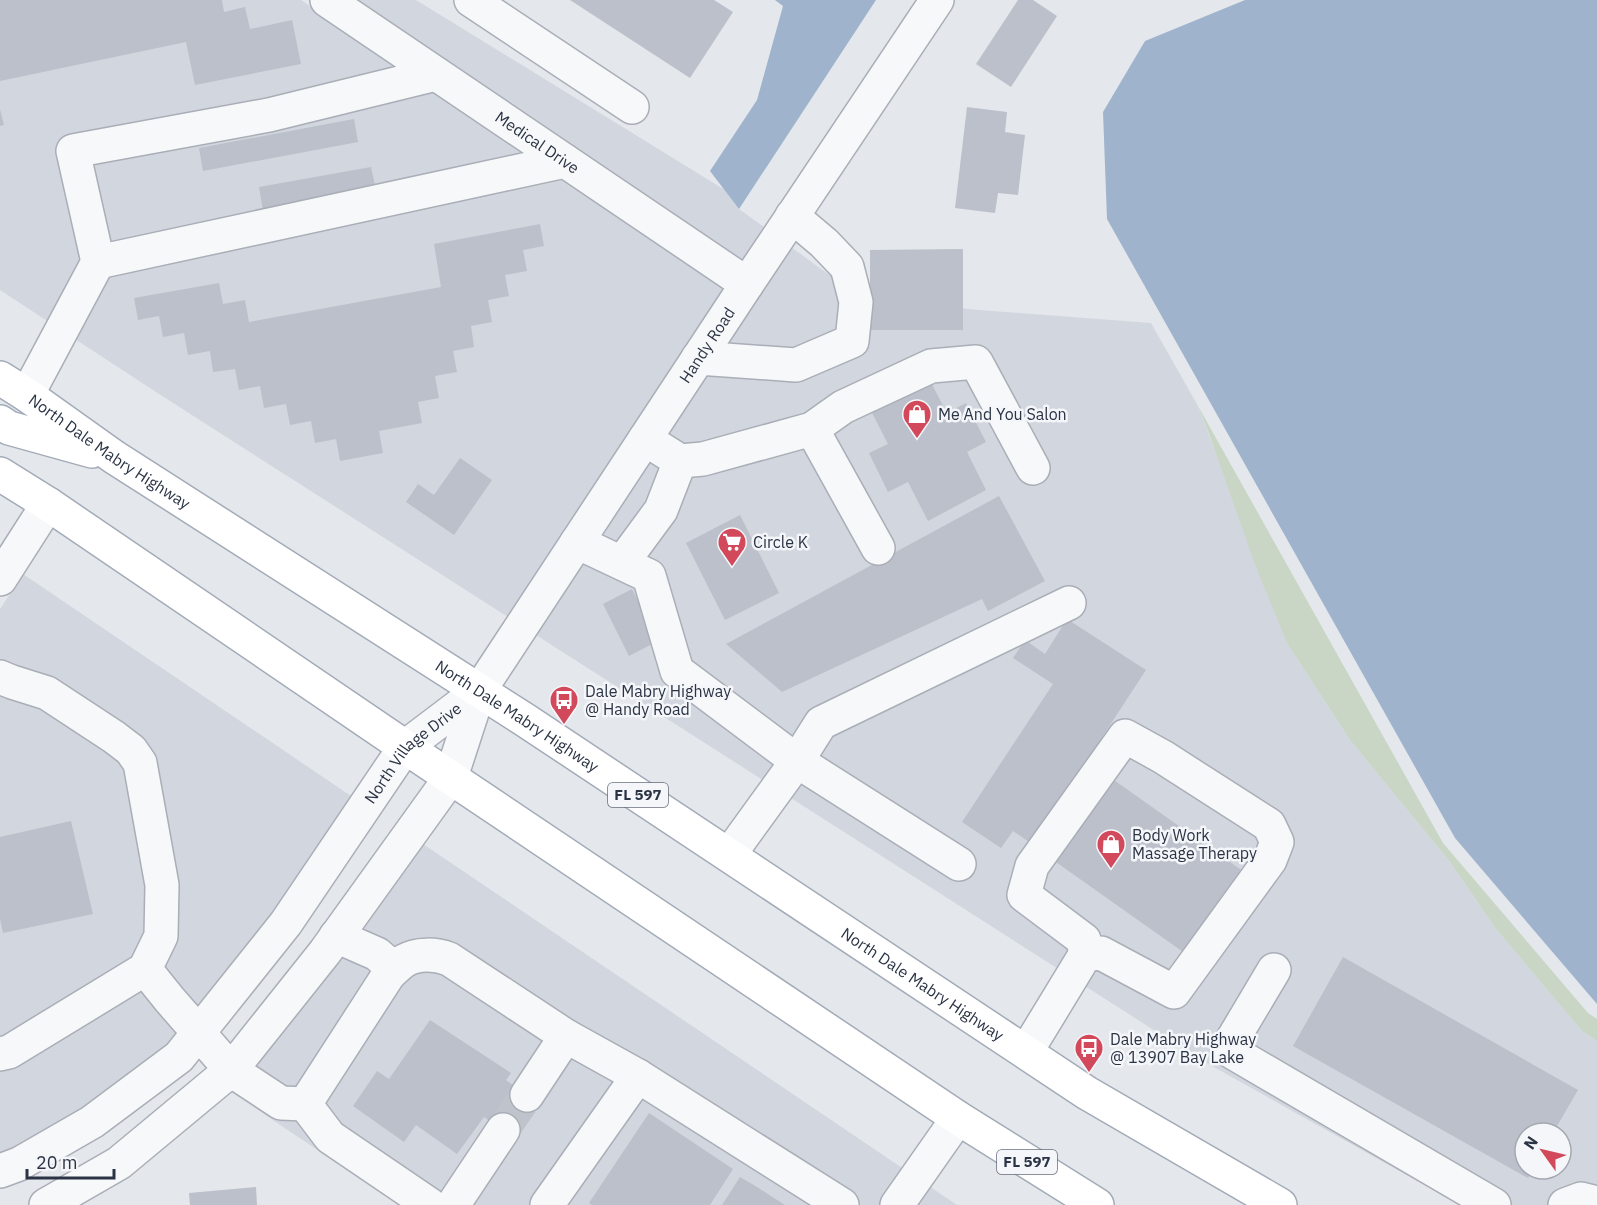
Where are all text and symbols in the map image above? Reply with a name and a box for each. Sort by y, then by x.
street label: Medical Drive [492,107,583,178]
street label: Handy Road [675,303,739,387]
street label: North Dale Mabry Highway [25,390,194,513]
shop icon: Me And You Salon [901,398,933,440]
place label: Me And You Salon [938,404,1067,424]
supermarket icon: Circle K [716,526,748,568]
place label: Circle K [753,532,808,552]
street label: North Dale Mabry Highway [432,655,603,776]
place label: Dale Mabry Highway @ Handy Road [585,681,731,719]
bus stop icon: Dale Mabry Highway @ Handy Road [548,684,580,726]
street label: North Village Drive [360,698,465,807]
road number: FL 597 [608,783,668,807]
place label: Body Work Massage Therapy [1132,825,1257,863]
shop icon: Body Work Massage Therapy [1095,828,1127,870]
street label: North Dale Mabry Highway [838,923,1008,1045]
place label: Dale Mabry Highway @ 13907 Bay Lake [1110,1029,1256,1067]
bus stop icon: Dale Mabry Highway @ 13907 Bay Lake [1073,1032,1105,1074]
north arrow [1513,1121,1573,1181]
text: N [1519,1132,1542,1153]
scale bar [27,1142,114,1180]
road number: FL 597 [997,1150,1057,1174]
text: 20 m [36,1151,78,1174]

